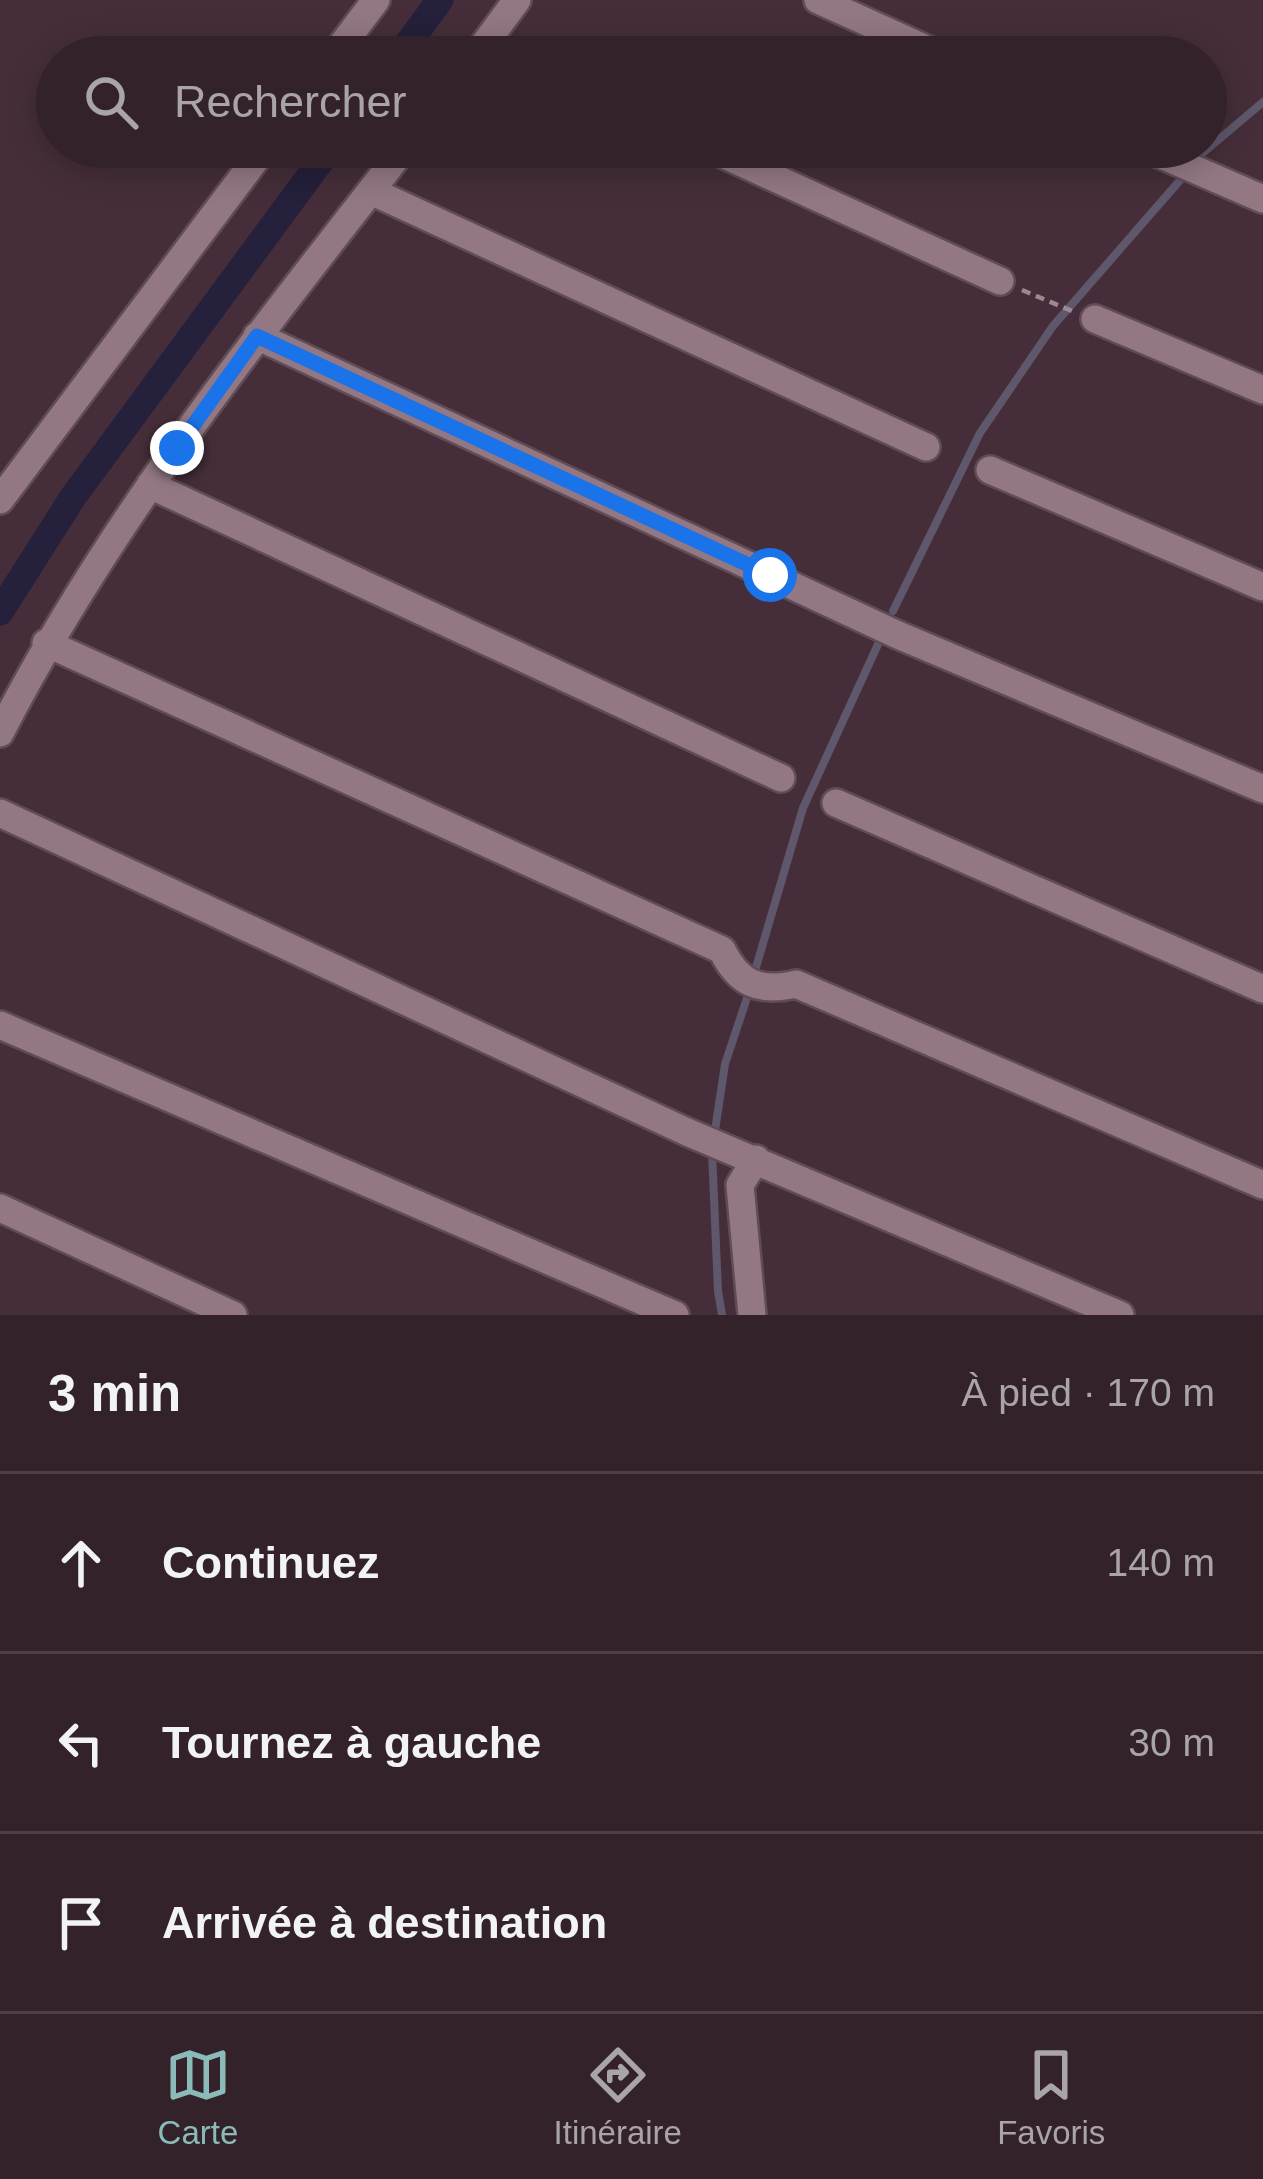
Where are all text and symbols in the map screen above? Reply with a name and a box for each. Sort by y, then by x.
search box [36,36,1227,168]
icon: search [78,69,144,135]
text: Rechercher [174,76,407,127]
route end [150,421,204,475]
route start [743,548,797,602]
text: 3 min [48,1365,181,1422]
text: À pied · 170 m [961,1371,1215,1414]
icon: ahead [48,1530,114,1596]
text: Continuez [162,1537,379,1588]
text: 140 m [1107,1541,1215,1584]
icon: left [48,1710,114,1776]
text: Tournez à gauche [162,1717,541,1768]
text: 30 m [1128,1721,1215,1764]
icon: arrive [48,1890,114,1956]
text: Arrivée à destination [162,1897,607,1948]
tab: Carte [158,2042,238,2152]
tab: Itinéraire [554,2042,682,2152]
tab: Favoris [997,2042,1105,2152]

